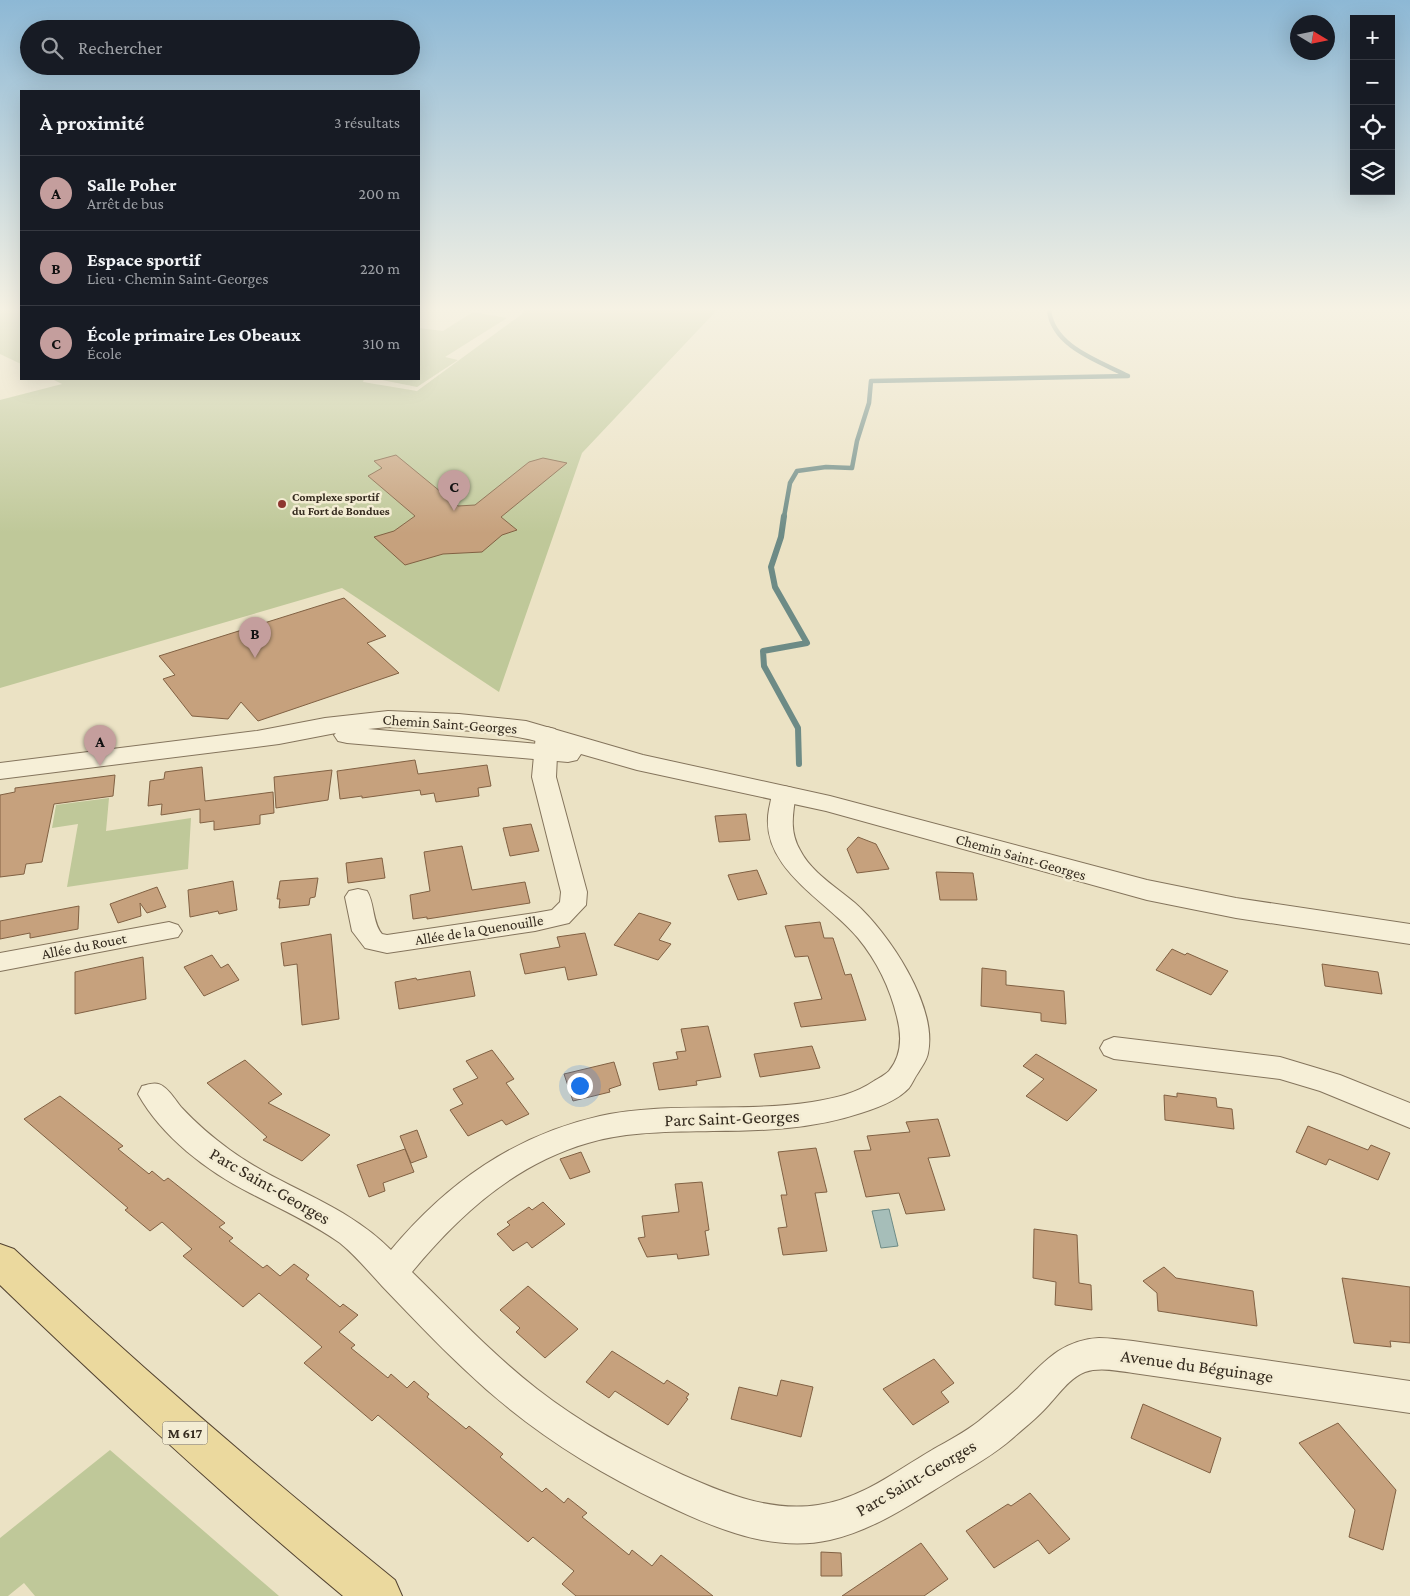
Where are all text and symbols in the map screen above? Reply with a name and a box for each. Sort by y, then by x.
north arrow [1290,15,1335,60]
map controls [1350,15,1395,195]
button: + [1350,15,1395,60]
search box [20,20,420,75]
icon: search [38,34,66,62]
text: Rechercher [78,37,162,58]
button: − [1350,60,1395,105]
button: locate [1350,105,1395,150]
text: À proximité [40,111,144,135]
text: 3 résultats [334,114,400,131]
button: layers [1350,150,1395,195]
text: Salle Poher [87,174,177,195]
text: A [51,185,61,202]
text: 200 m [358,185,400,202]
text: Arrêt de bus [87,195,164,212]
text: Espace sportif [87,249,200,270]
text: B [51,260,61,277]
text: 220 m [360,260,400,277]
text: Lieu · Chemin Saint-Georges [87,270,269,287]
text: École primaire Les Obeaux [87,324,301,345]
text: C [51,335,61,352]
text: 310 m [362,335,400,352]
text: École [87,345,121,362]
pin: C [438,470,470,511]
place label: Complexe sportif du Fort de Bondues [292,490,390,518]
marker: Complexe sportif du Fort de Bondues [276,498,288,510]
pin: B [239,617,271,658]
street label: Chemin Saint-Georges [382,711,518,738]
pin: A [84,725,116,766]
street label: Chemin Saint-Georges [954,831,1088,884]
street label: Allée de la Quenouille [414,912,545,948]
street label: Allée du Rouet [40,930,129,962]
your location [567,1073,593,1099]
street label: Parc Saint-Georges [664,1106,800,1130]
street label: Parc Saint-Georges [206,1143,334,1229]
street label: Avenue du Béguinage [1119,1345,1275,1387]
road number: M 617 [162,1422,208,1445]
street label: Parc Saint-Georges [852,1435,980,1521]

